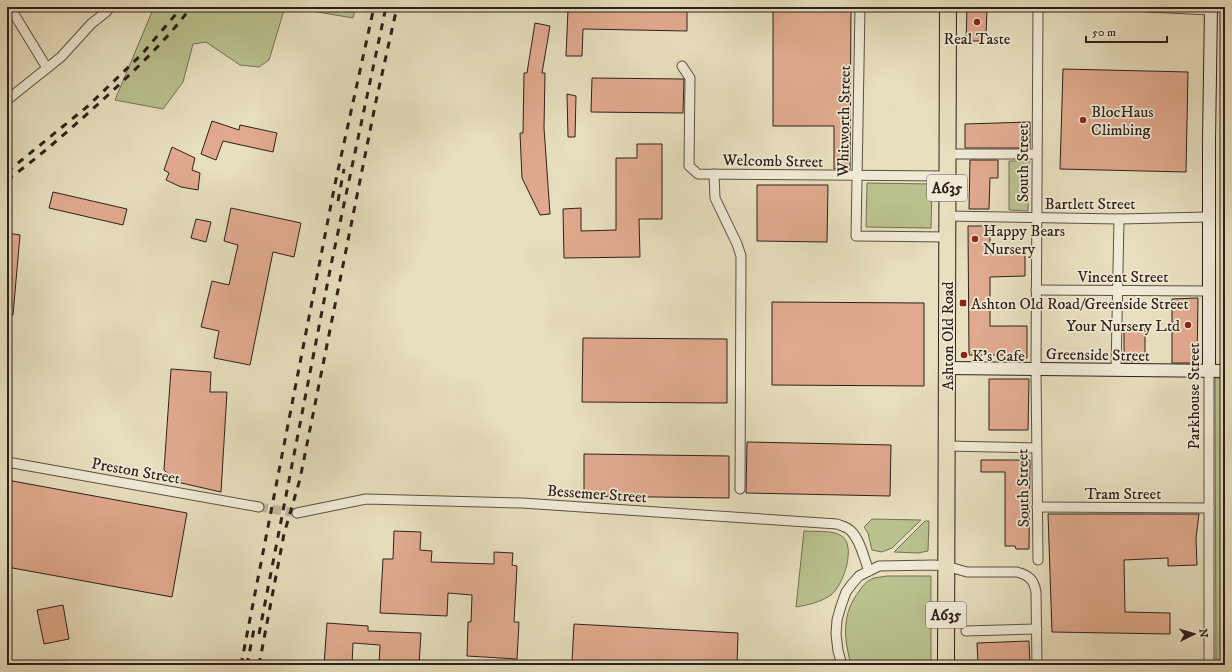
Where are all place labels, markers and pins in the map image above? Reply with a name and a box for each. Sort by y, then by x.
marker: Real Taste [972,17,982,27]
place label: Real Taste [944,29,1011,49]
place label: BlocHaus Climbing [1091,102,1154,140]
marker: BlocHaus Climbing [1078,115,1088,125]
place label: Happy Bears Nursery [983,221,1065,259]
marker: Happy Bears Nursery [970,234,980,244]
place label: Ashton Old Road/Greenside Street [971,294,1189,314]
marker: Ashton Old Road/Greenside Street [958,298,968,308]
place label: Your Nursery Ltd [1066,316,1180,336]
marker: Your Nursery Ltd [1183,320,1193,330]
place label: K's Cafe [972,346,1025,366]
marker: K's Cafe [959,350,969,360]

